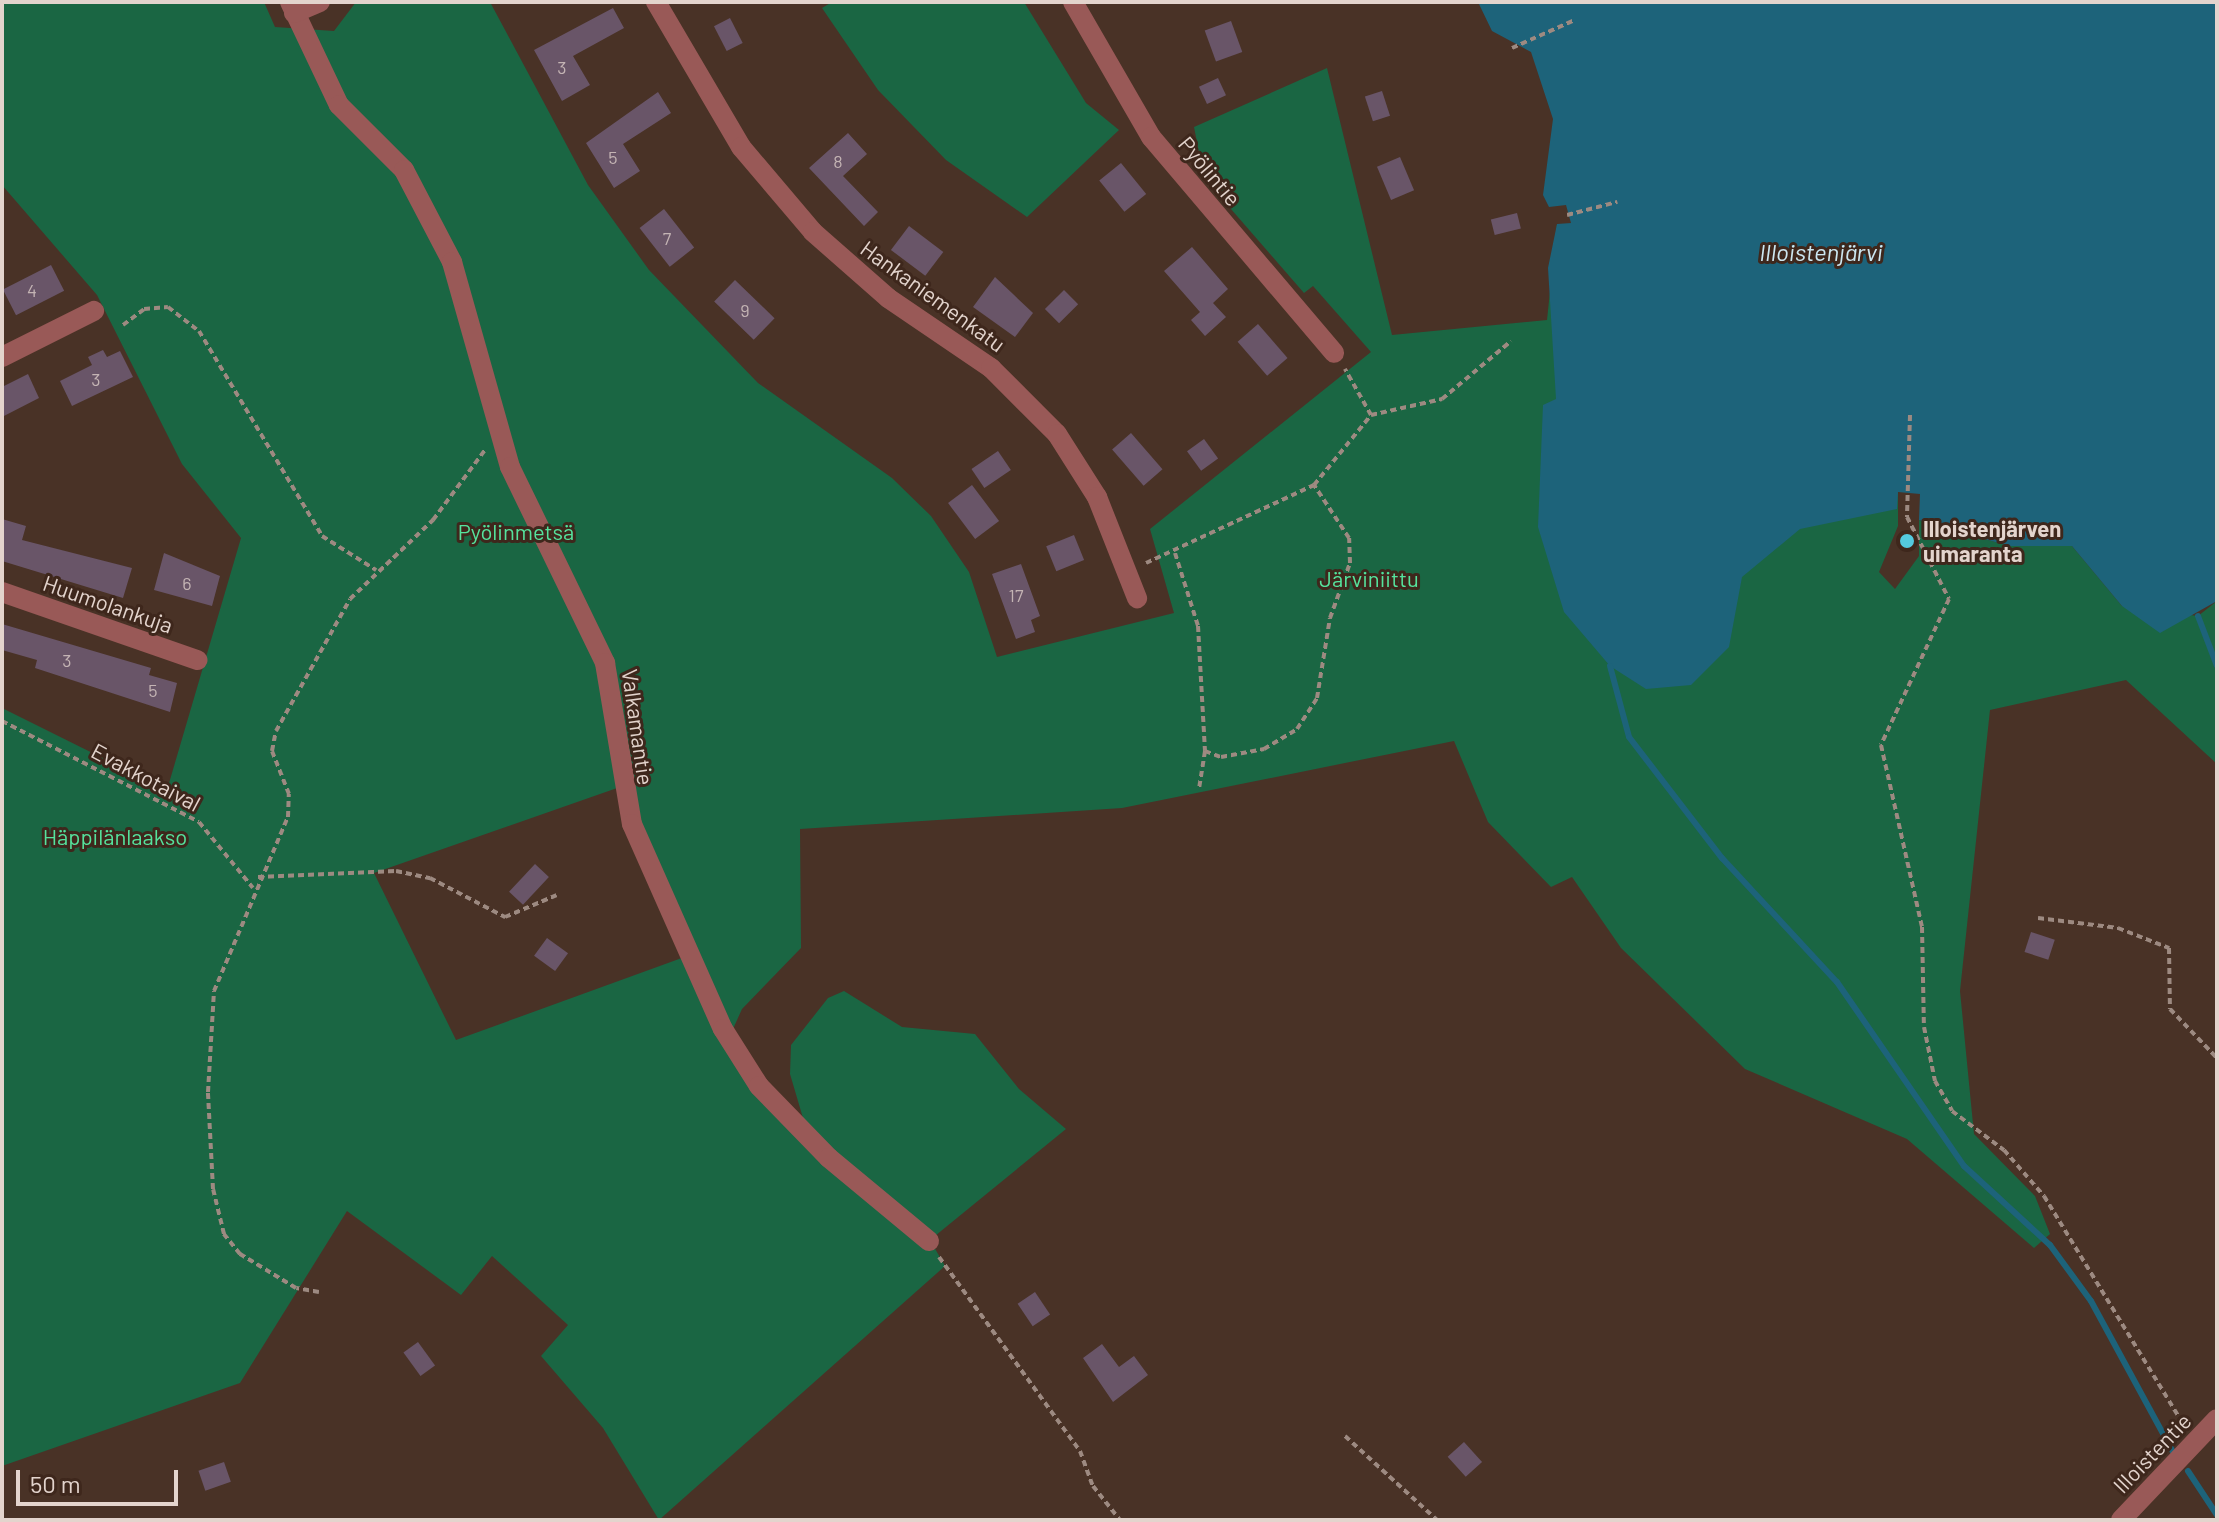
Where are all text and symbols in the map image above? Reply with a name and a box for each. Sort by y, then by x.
house number: 3 [557,56,567,78]
street label: Pyölintie [1173,131,1247,211]
house number: 5 [608,146,618,168]
house number: 8 [833,150,843,172]
house number: 7 [663,227,671,249]
street label: Hankaniemenkatu [856,235,1010,357]
water label: Illoistenjärvi [1759,238,1883,266]
house number: 4 [27,279,37,301]
house number: 9 [740,299,750,321]
house number: 3 [91,368,101,390]
place label: Illoistenjärven uimaranta [1923,515,2061,566]
park label: Pyölinmetsä [458,519,574,545]
marker: Illoistenjärven uimaranta [1898,532,1916,550]
park label: Järviniittu [1319,566,1419,592]
street label: Huumolankuja [40,569,176,639]
house number: 6 [182,572,192,594]
house number: 17 [1009,584,1023,606]
house number: 3 [62,649,72,671]
street label: Valkamantie [617,667,659,787]
house number: 5 [148,679,158,701]
street label: Evakkotaival [87,737,205,817]
park label: Häppilänlaakso [43,824,187,850]
street label: Illoistentie [2108,1408,2196,1498]
scale bar [20,1454,182,1504]
text: 50 m [30,1469,81,1498]

